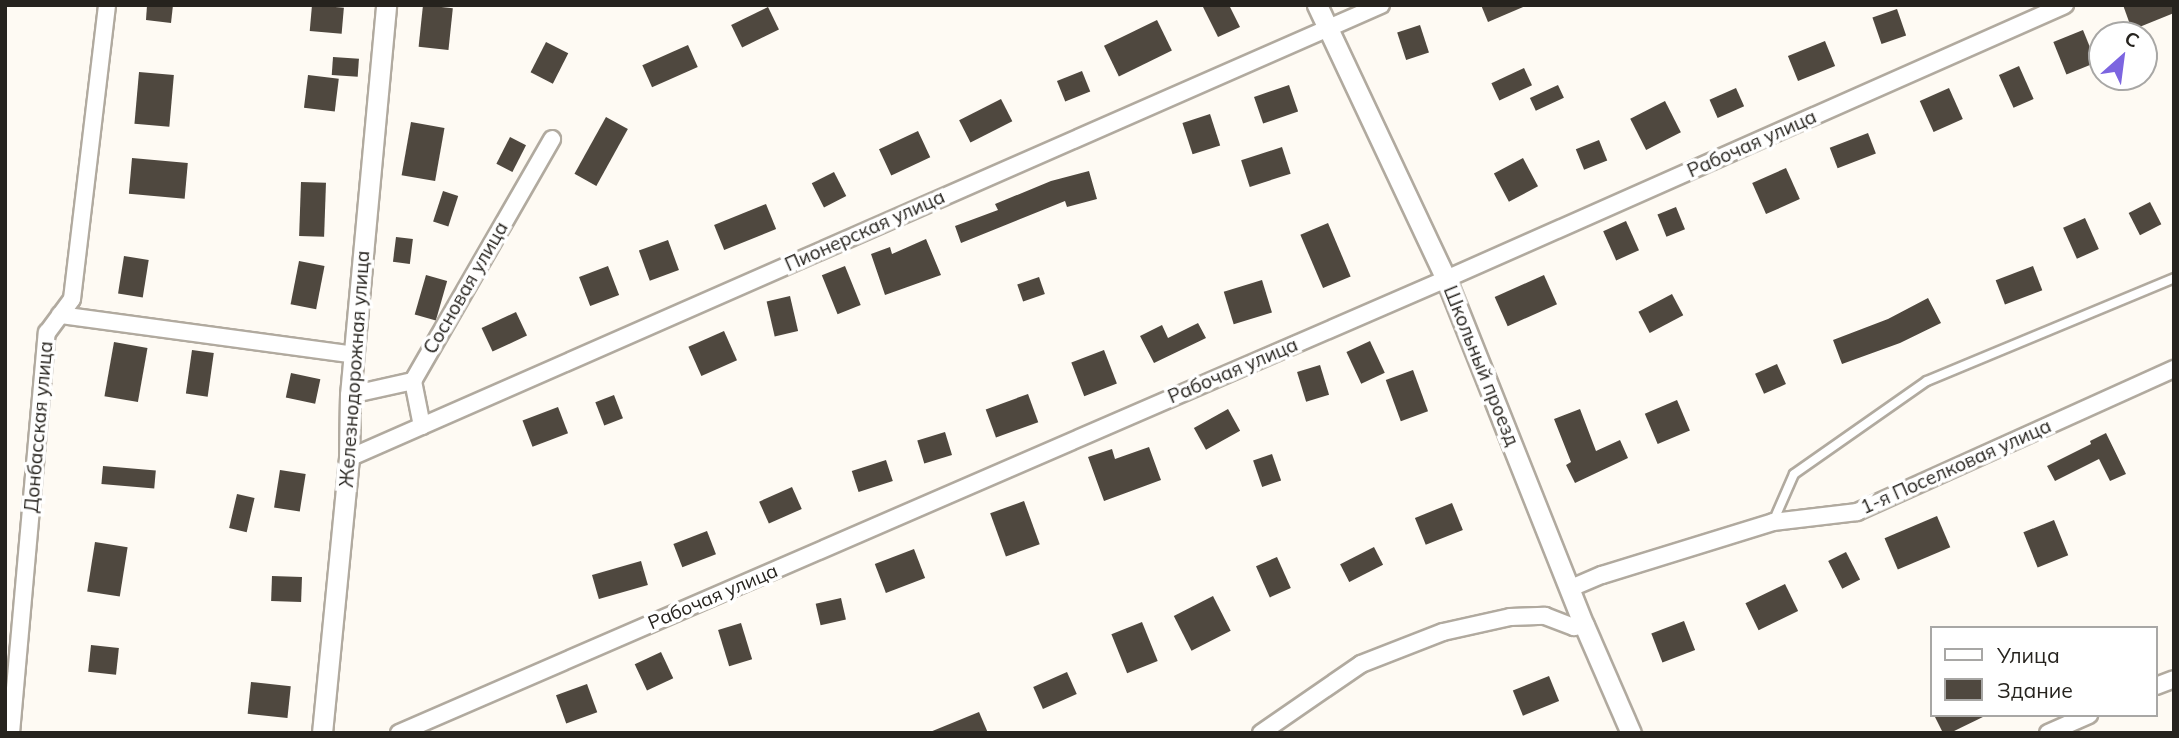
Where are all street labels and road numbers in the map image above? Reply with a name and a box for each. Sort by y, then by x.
street label: Рабочая улица [1684,105,1820,183]
street label: Пионерская улица [782,186,948,276]
street label: Сосновая улица [419,218,513,358]
street label: Железнодорожная улица [335,250,375,488]
street label: Школьный проезд [1438,283,1524,449]
street label: Рабочая улица [1165,333,1301,409]
street label: Донбасская улица [20,340,58,514]
street label: 1-я Поселковая улица [1857,415,2055,519]
street label: Рабочая улица [645,559,781,635]

